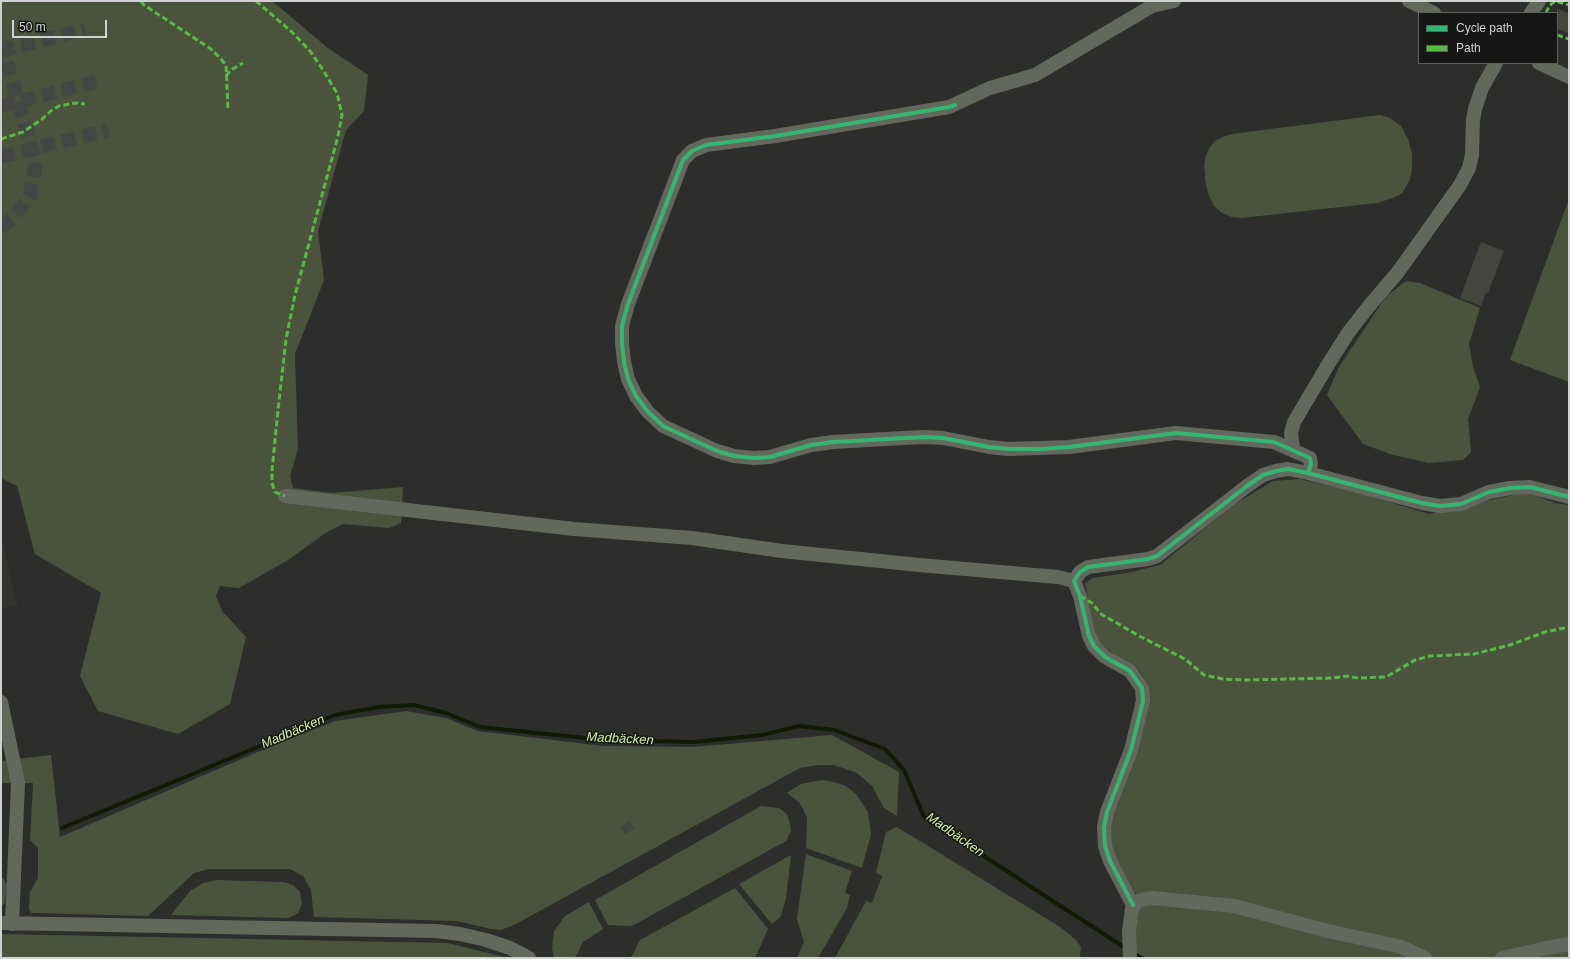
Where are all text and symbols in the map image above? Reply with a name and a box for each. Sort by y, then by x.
scale bar [14,12,109,38]
legend [1418,12,1558,64]
text: 50 m [19,20,46,34]
text: Cycle path [1456,21,1513,35]
text: Path [1456,41,1481,55]
water label: Madbäcken [259,712,327,752]
water label: Madbäcken [586,729,654,749]
water label: Madbäcken [923,809,987,861]

